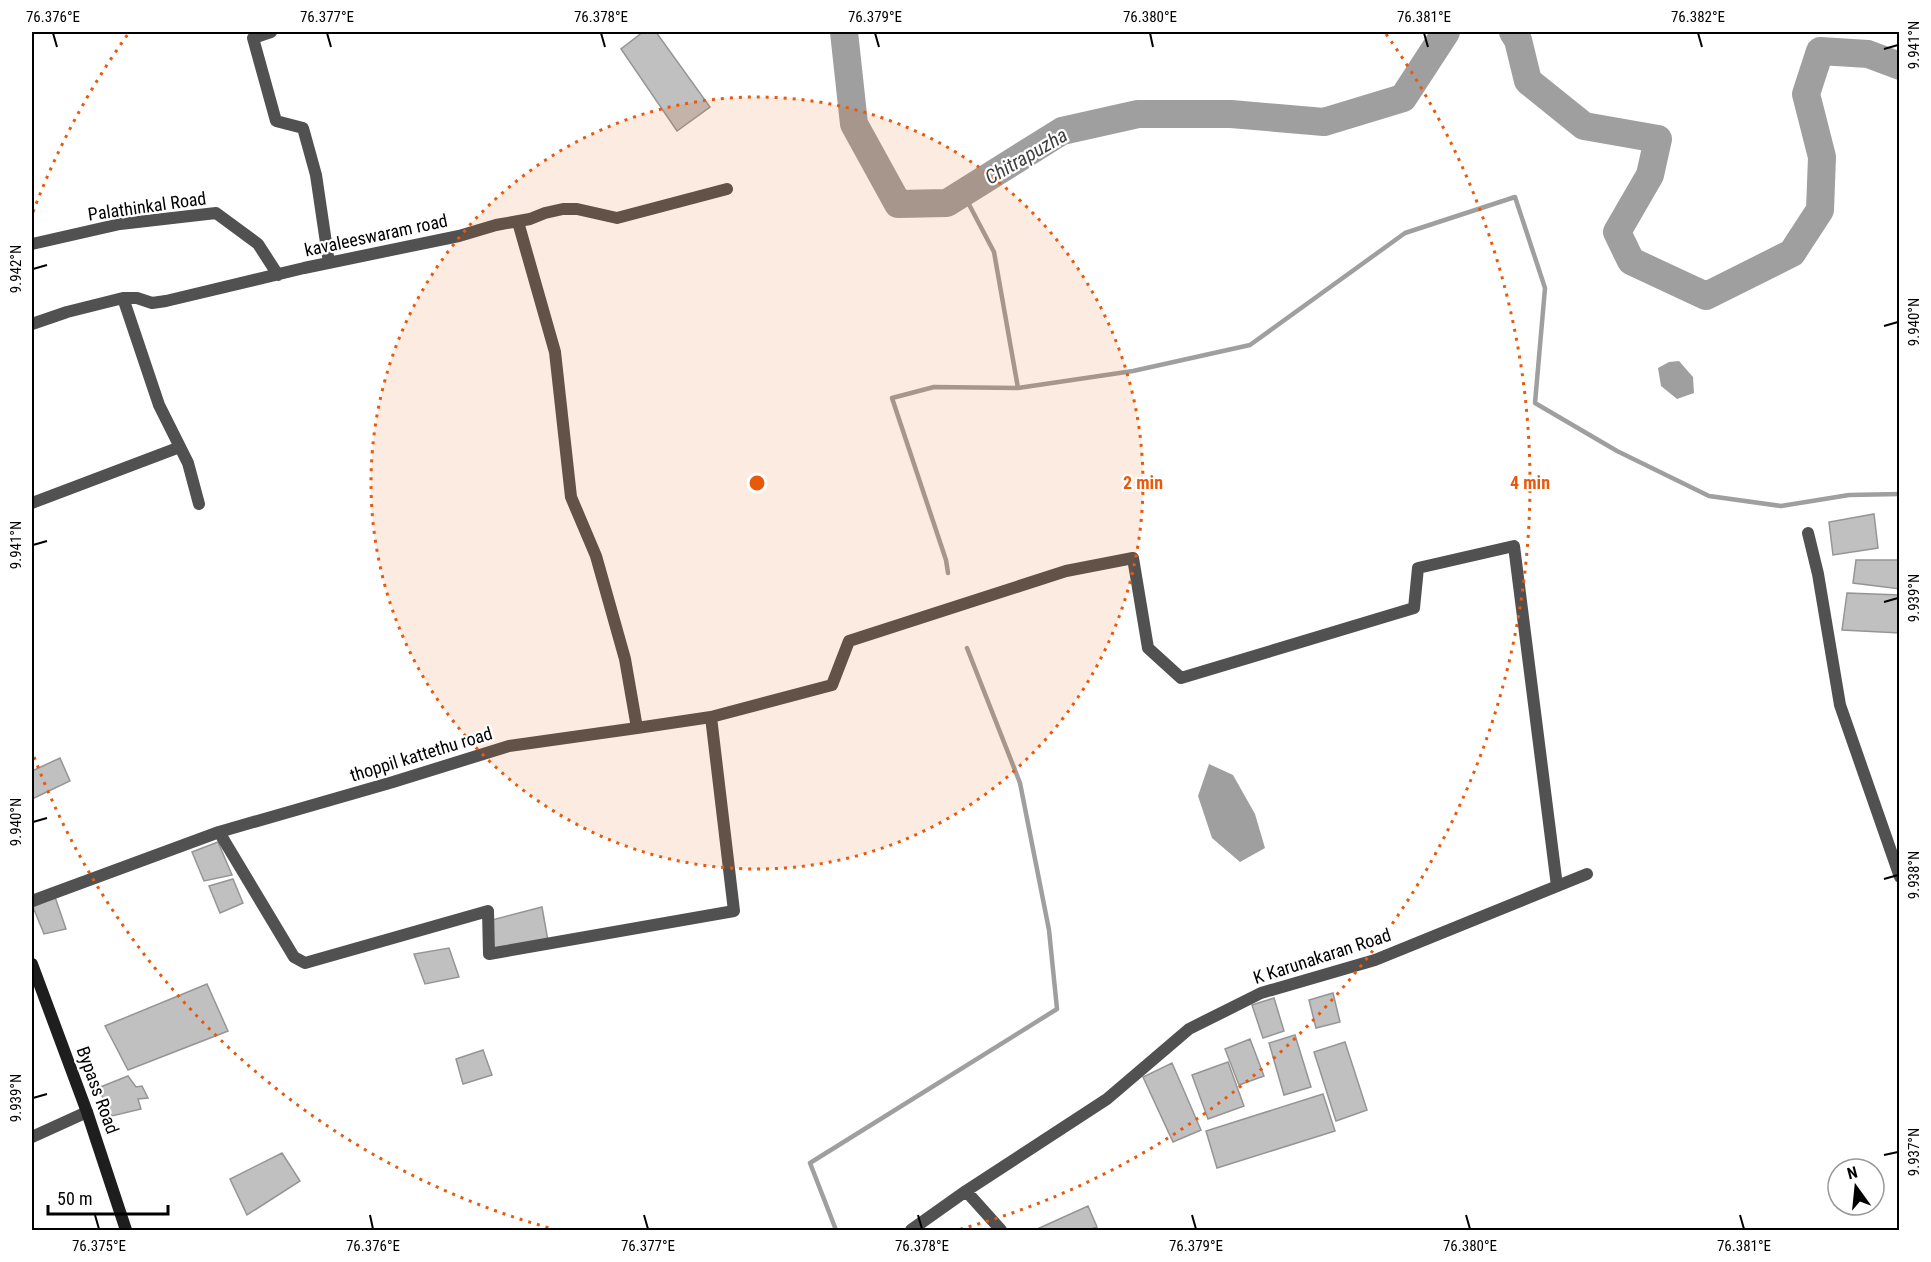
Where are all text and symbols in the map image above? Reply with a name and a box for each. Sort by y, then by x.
text: 76.376°E [26,8,80,26]
text: 76.377°E [300,8,354,26]
text: 76.378°E [574,8,628,26]
text: 76.379°E [848,8,902,26]
text: 76.380°E [1123,8,1177,26]
text: 76.381°E [1397,8,1451,26]
text: 76.382°E [1671,8,1725,26]
text: 9.941°N [1905,21,1923,69]
water label: Chitrapuzha [980,123,1072,189]
street label: Palathinkal Road [86,187,208,225]
street label: kavaleeswaram road [303,210,449,260]
text: 9.942°N [7,245,25,293]
text: 9.940°N [1905,298,1923,346]
text: 2 min [1123,472,1163,493]
text: 4 min [1510,472,1550,493]
centre of rings [747,473,767,493]
text: 9.941°N [7,521,25,569]
text: 9.939°N [1905,574,1923,622]
street label: thoppil kattethu road [347,722,495,786]
text: 9.940°N [7,798,25,846]
text: 9.938°N [1905,851,1923,899]
street label: K Karunakaran Road [1251,924,1393,988]
street label: Bypass Road [72,1043,124,1137]
text: 9.939°N [7,1074,25,1122]
text: 9.937°N [1905,1128,1923,1176]
north arrow [1826,1157,1886,1217]
text: N [1845,1163,1859,1183]
scale bar [48,1178,168,1216]
text: 50 m [57,1188,92,1209]
text: 76.375°E [72,1237,126,1255]
text: 76.376°E [346,1237,400,1255]
text: 76.377°E [621,1237,675,1255]
text: 76.378°E [895,1237,949,1255]
text: 76.379°E [1169,1237,1223,1255]
text: 76.380°E [1443,1237,1497,1255]
text: 76.381°E [1717,1237,1771,1255]

